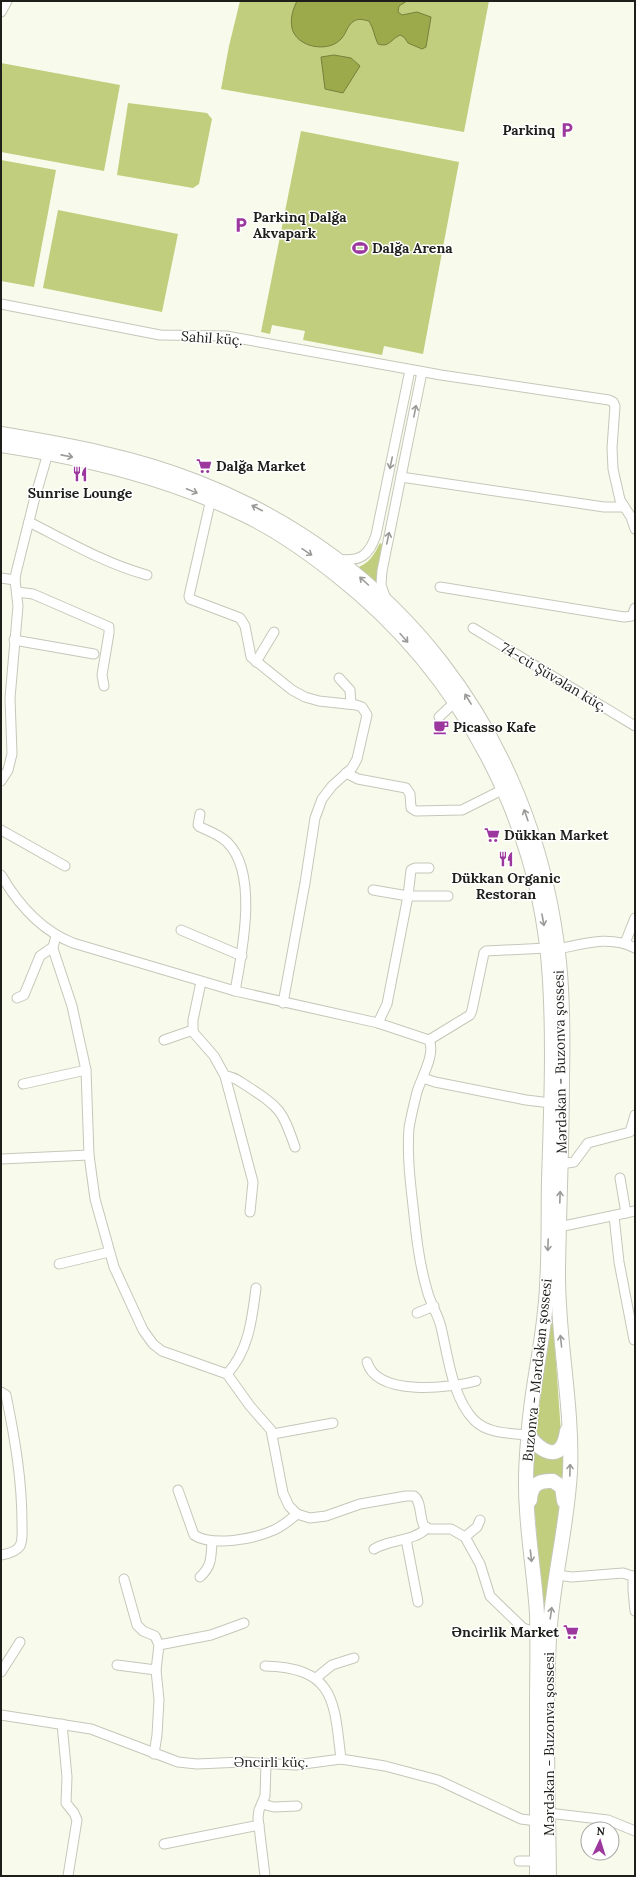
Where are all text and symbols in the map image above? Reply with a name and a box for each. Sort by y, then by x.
place label: Parkinq [502,121,556,139]
parking icon: Parkinq [558,121,576,139]
place label: Parkinq Dalğa Akvapark [253,208,347,242]
parking icon: Parkinq Dalğa Akvapark [232,216,250,234]
sports icon: Dalğa Arena [351,239,369,257]
place label: Dalğa Arena [372,239,453,257]
street label: Sahil küç. [181,327,243,349]
one-way arrow [411,404,419,417]
one-way arrow [60,453,73,461]
one-way arrow [386,456,394,469]
supermarket icon: Dalğa Market [195,457,213,475]
place label: Dalğa Market [216,457,306,475]
restaurant icon: Sunrise Lounge [71,465,89,483]
place label: Sunrise Lounge [28,484,133,502]
one-way arrow [186,488,198,496]
one-way arrow [251,504,263,511]
one-way arrow [385,532,393,545]
one-way arrow [301,548,312,556]
one-way arrow [359,576,369,585]
one-way arrow [400,632,409,643]
street label: 74-cü Şüvəlan küç. [498,638,610,716]
one-way arrow [464,694,472,705]
cafe icon: Picasso Kafe [432,718,450,736]
place label: Picasso Kafe [453,718,537,736]
one-way arrow [522,809,530,821]
supermarket icon: Dükkan Market [483,826,501,844]
place label: Dükkan Market [504,826,609,844]
restaurant icon: Dükkan Organic Restoran [497,850,515,868]
place label: Dükkan Organic Restoran [451,869,561,903]
one-way arrow [540,913,548,926]
street label: Mərdəkan - Buzonva şossesi [549,970,571,1154]
one-way arrow [556,1191,564,1204]
one-way arrow [544,1238,552,1251]
street label: Buzonva - Mərdəkan şossesi [518,1278,556,1462]
one-way arrow [557,1335,565,1348]
one-way arrow [566,1464,574,1477]
one-way arrow [527,1549,535,1562]
one-way arrow [548,1607,555,1620]
place label: Əncirlik Market [452,1623,559,1641]
supermarket icon: Əncirlik Market [562,1623,580,1641]
street label: Mərdəkan - Buzonva şossesi [540,1652,558,1836]
street label: Əncirli küç. [234,1753,308,1771]
north arrow [580,1821,620,1861]
text: N [596,1824,606,1838]

